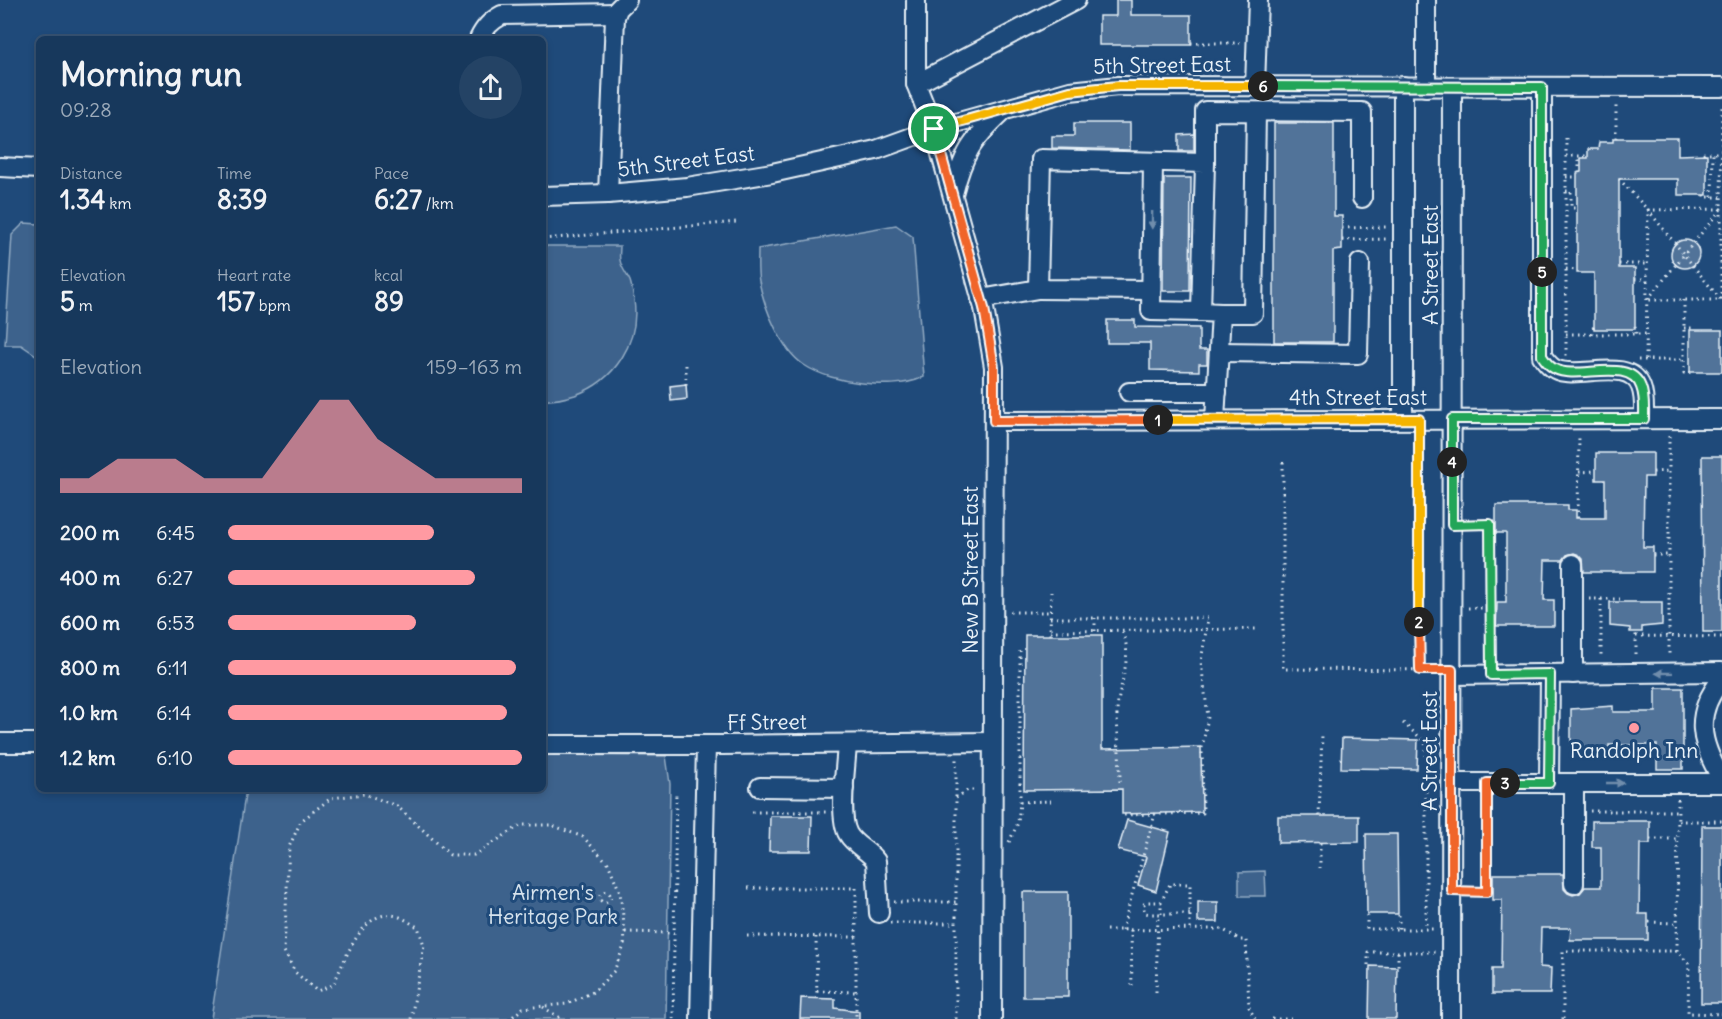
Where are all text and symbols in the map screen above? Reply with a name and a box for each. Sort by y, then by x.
street label: 5th Street East [1093,50,1231,80]
text: Morning run [60,53,242,95]
button: share [459,56,522,119]
pin: 6 [1248,71,1278,101]
text: 6 [1258,76,1268,96]
text: 09:28 [60,97,112,122]
pin [908,103,959,154]
icon: arrive [917,112,950,145]
street label: 5th Street East [616,139,756,183]
text: Distance [60,163,122,183]
text: Time [217,163,252,183]
text: Pace [374,163,409,183]
text: 1.34 [60,183,106,216]
text: 8:39 [217,183,268,216]
text: 6:27 [374,183,422,216]
text: km [106,193,132,213]
text: /km [422,193,454,213]
street label: A Street East [1417,205,1444,325]
one-way arrow [1147,211,1157,230]
pin: 5 [1527,257,1557,287]
text: 5 [1537,262,1547,282]
text: Elevation [60,265,126,285]
text: Heart rate [217,265,291,285]
text: kcal [374,265,403,285]
text: 5 [60,285,75,318]
text: 157 [217,285,255,318]
text: 89 [374,285,404,318]
text: m [75,295,93,315]
text: bpm [255,295,291,315]
text: Elevation [60,354,142,379]
text: 159–163 m [427,354,522,379]
street label: 4th Street East [1289,384,1427,411]
pin: 1 [1143,405,1173,435]
text: 1 [1155,410,1161,430]
pin: 4 [1437,447,1467,477]
text: 4 [1447,452,1457,472]
street label: New B Street East [957,486,984,654]
text: 200 m [60,520,120,545]
text: 6:45 [156,520,195,545]
text: 400 m [60,565,120,590]
text: 6:27 [156,565,193,590]
pin: 2 [1404,607,1434,637]
text: 600 m [60,610,120,635]
text: 6:53 [156,610,195,635]
text: 2 [1415,612,1423,632]
text: 800 m [60,655,120,680]
text: 6:11 [156,655,188,680]
one-way arrow [1654,668,1673,678]
street label: A Street East [1416,691,1443,811]
text: 1.0 km [60,700,118,725]
text: 6:14 [156,700,192,725]
street label: Ff Street [727,708,807,736]
marker: Randolph Inn [1627,721,1641,735]
place label: Randolph Inn [1570,737,1698,764]
text: 1.2 km [60,745,116,770]
text: 6:10 [156,745,193,770]
pin: 3 [1490,768,1520,798]
text: 3 [1500,773,1510,793]
one-way arrow [1606,778,1625,788]
park label: Airmen's Heritage Park [488,879,618,930]

